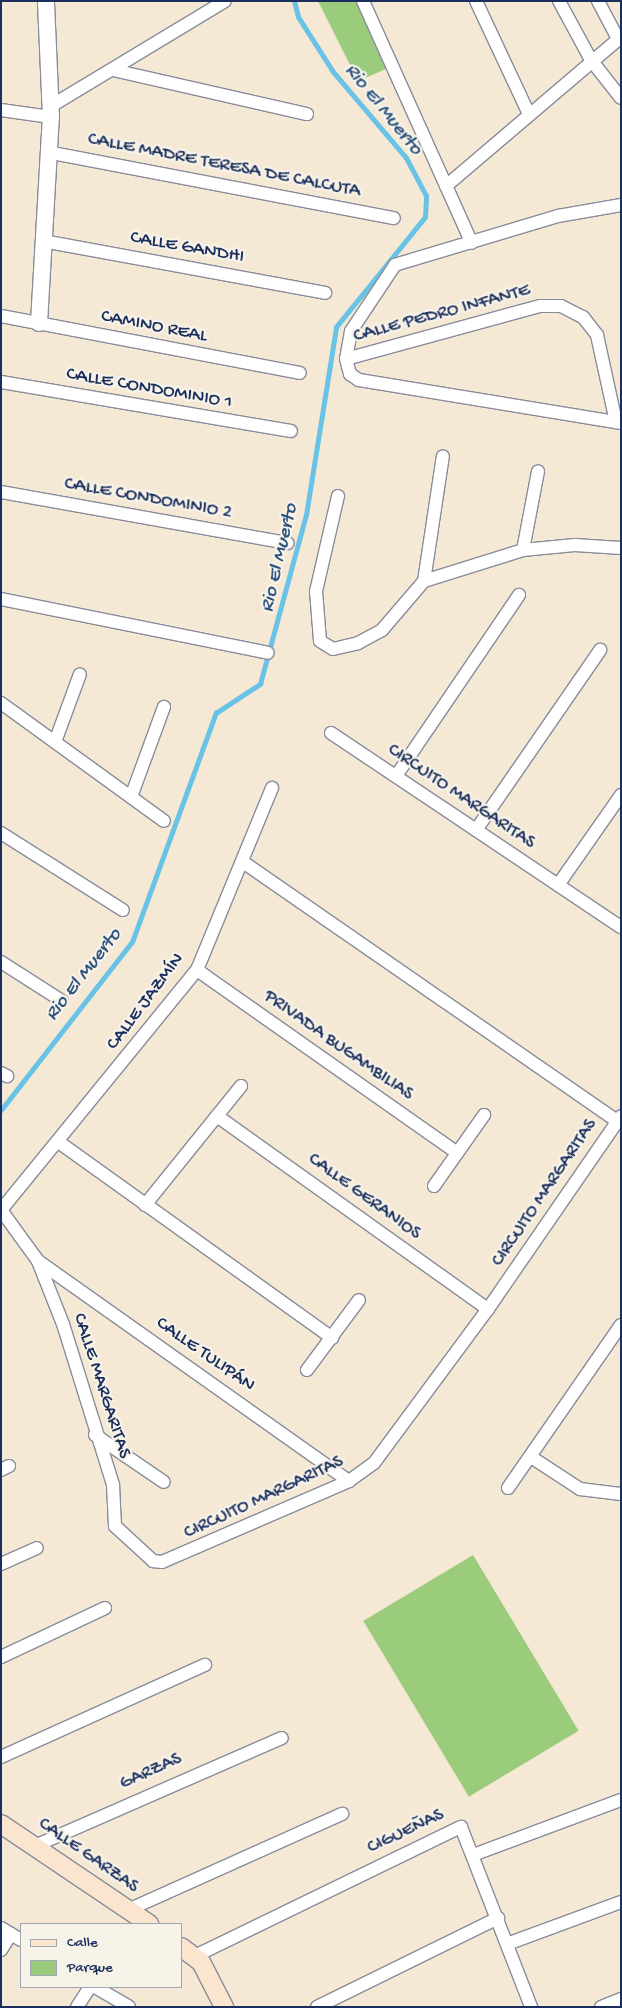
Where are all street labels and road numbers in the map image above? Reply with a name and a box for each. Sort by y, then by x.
street label: CALLE MADRE TERESA DE CALCUTA [86,128,362,204]
street label: CALLE GANDHI [128,227,246,269]
street label: CALLE PEDRO INFANTE [351,279,533,349]
street label: CAMINO REAL [99,306,209,348]
street label: CALLE CONDOMINIO 1 [64,363,234,415]
street label: CALLE CONDOMINIO 2 [62,473,234,525]
street label: CIRCUITO MARGARITAS [383,739,539,855]
street label: CALLE JAZMÍN [102,949,190,1055]
street label: PRIVADA BUGAMBILIAS [259,986,417,1106]
street label: CIRCUITO MARGARITAS [487,1115,603,1271]
street label: CALLE GERANIOS [303,1148,425,1246]
street label: CALLE MARGARITAS [67,1311,135,1461]
street label: CALLE TULIPÁN [151,1312,259,1398]
street label: CIRCUITO MARGARITAS [181,1451,347,1545]
street label: GARZAS [116,1748,186,1796]
street label: CIGUEÑAS [364,1804,448,1860]
street label: CALLE GARZAS [33,1813,143,1899]

